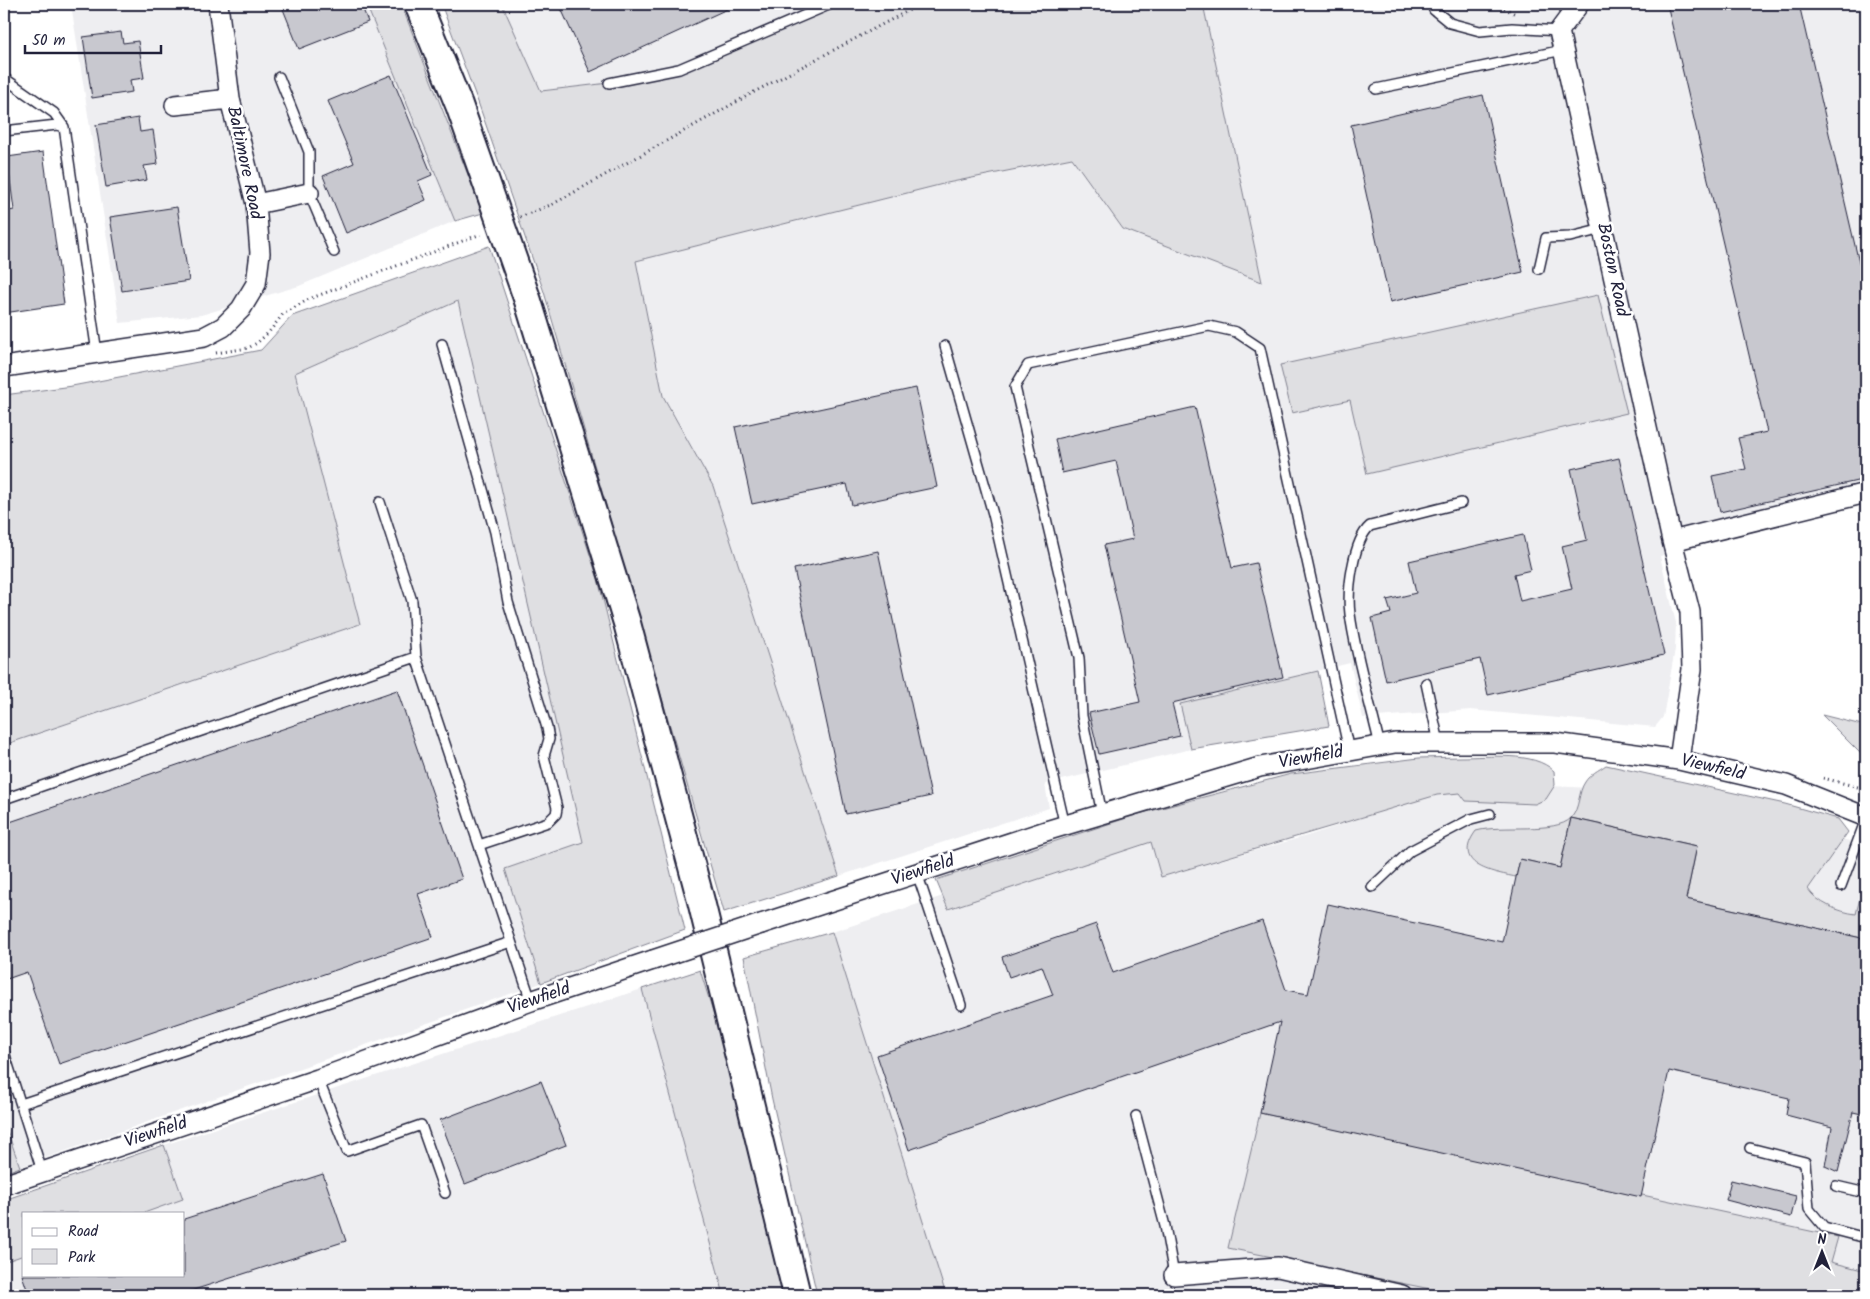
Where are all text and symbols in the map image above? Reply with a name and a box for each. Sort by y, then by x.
scale bar [25,22,161,54]
text: 50 m [32,29,66,53]
street label: Baltimore Road [218,104,270,223]
street label: Boston Road [1588,220,1636,321]
street label: Viewfield [1276,738,1347,778]
street label: Viewfield [1678,747,1749,790]
street label: Viewfield [888,847,959,895]
street label: Viewfield [504,974,575,1023]
street label: Viewfield [121,1109,192,1157]
legend [22,1212,185,1276]
text: Road [68,1220,99,1244]
north arrow [1798,1226,1848,1276]
text: N [1818,1229,1827,1251]
text: Park [68,1246,96,1270]

